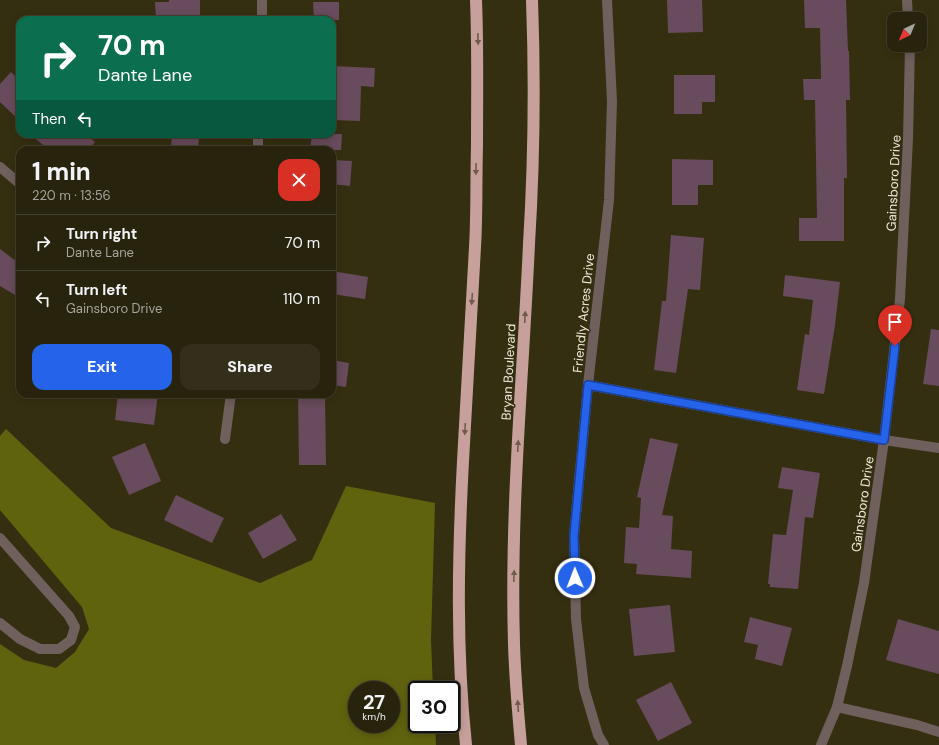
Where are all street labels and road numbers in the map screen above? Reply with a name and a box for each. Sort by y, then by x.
street label: Gainsboro Drive [882,134,905,232]
street label: Friendly Acres Drive [569,253,598,374]
street label: Bryan Boulevard [497,323,520,421]
street label: Gainsboro Drive [847,455,878,553]

